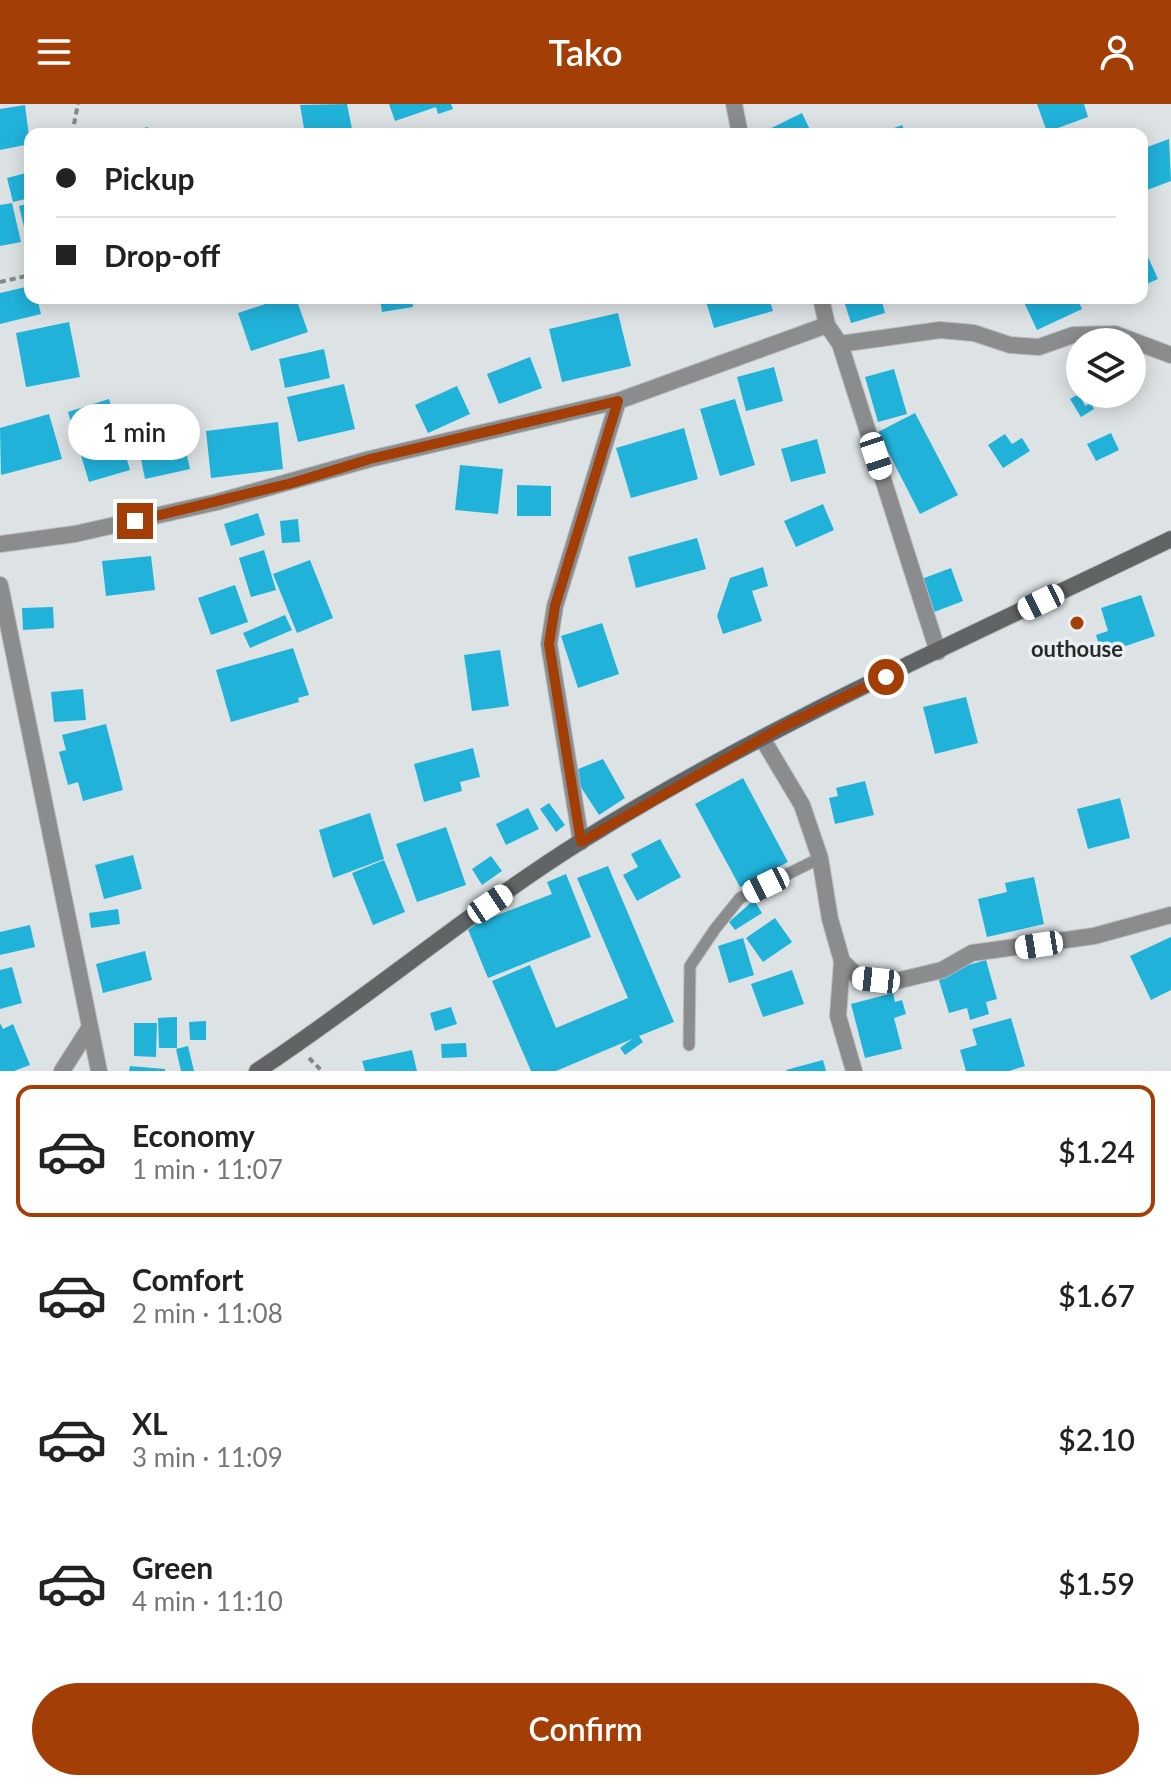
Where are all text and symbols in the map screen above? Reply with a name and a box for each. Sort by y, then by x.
icon: menu [32,30,76,74]
text: Tako [549,30,622,74]
icon: person [1095,30,1139,74]
text: Pickup [104,160,195,196]
text: Drop-off [104,237,220,273]
map controls [1066,328,1146,408]
button: layers [1066,328,1146,408]
callout: 1 min [69,405,201,461]
text: 1 min [102,416,166,448]
car [857,429,895,483]
route end [117,503,153,539]
car [1014,581,1068,623]
marker: outhouse [1068,614,1086,632]
place label: outhouse [1031,635,1123,662]
route start [868,659,904,695]
car [739,864,793,906]
car [463,881,517,927]
car [1013,929,1065,961]
car [851,966,901,994]
icon: car [36,1115,108,1187]
text: Economy [132,1117,255,1153]
text: $1.24 [1058,1133,1135,1169]
text: 1 min · 11:07 [132,1153,283,1185]
icon: car [36,1259,108,1331]
text: Comfort [132,1261,244,1297]
text: $1.67 [1058,1277,1135,1313]
text: 2 min · 11:08 [132,1297,283,1329]
icon: car [36,1403,108,1475]
text: XL [132,1405,168,1441]
text: $2.10 [1058,1421,1135,1457]
text: 3 min · 11:09 [132,1441,283,1473]
icon: car [36,1547,108,1619]
text: Green [132,1549,213,1585]
text: $1.59 [1058,1565,1135,1601]
text: 4 min · 11:10 [132,1585,283,1617]
button: Confirm [32,1683,1139,1775]

